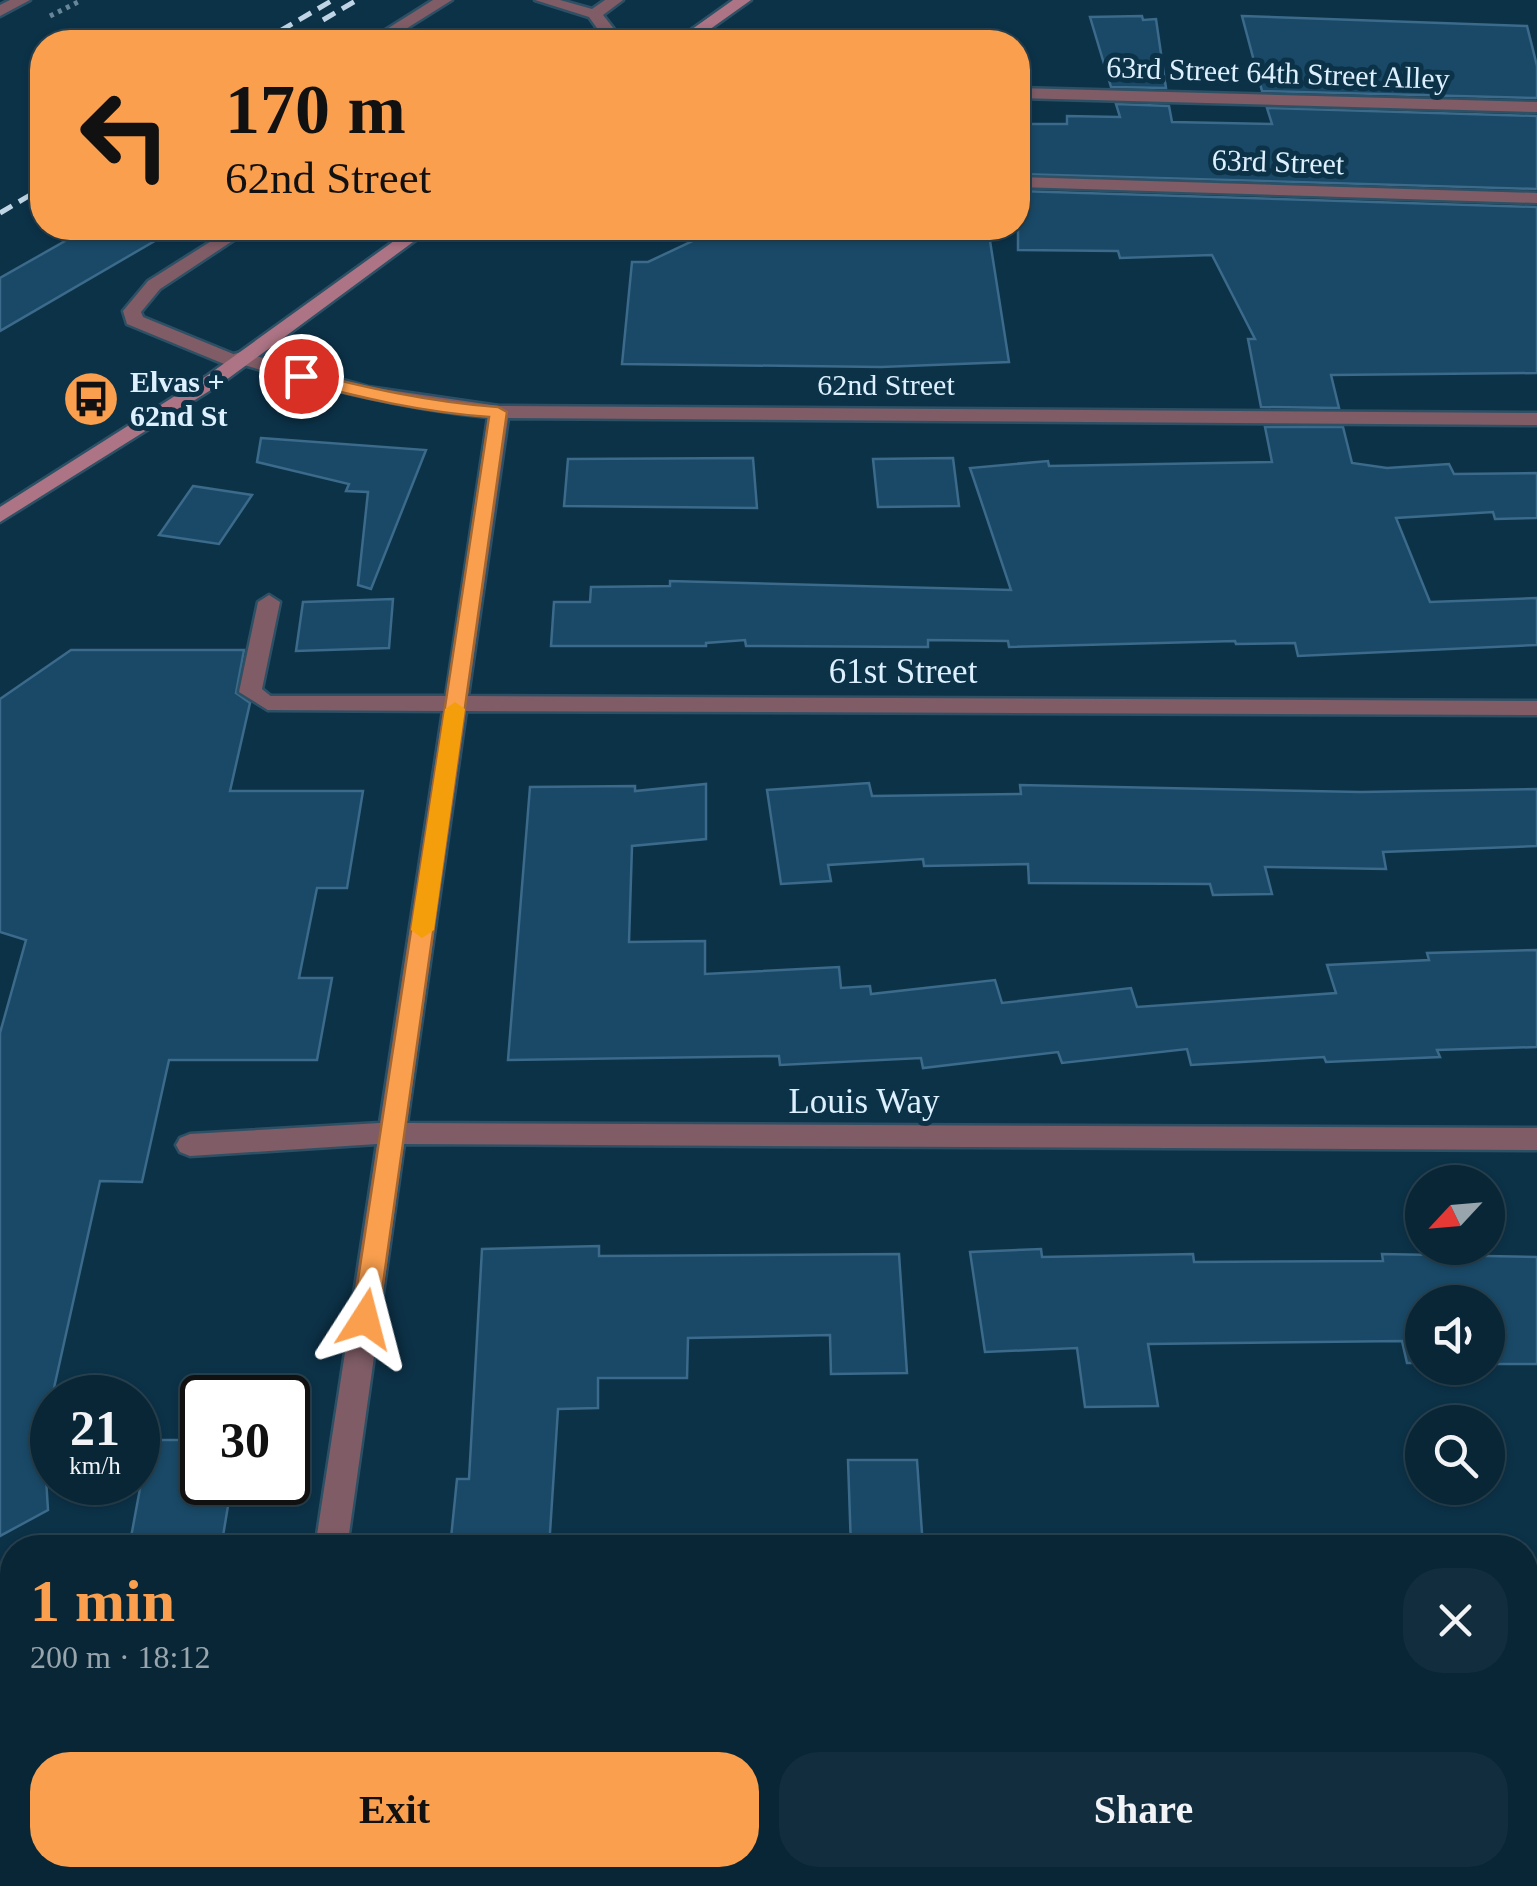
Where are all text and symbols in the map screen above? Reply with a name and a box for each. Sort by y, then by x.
street label: 63rd Street 64th Street Alley [1106,50,1450,95]
icon: left [60,70,190,200]
text: 170 m [225,71,406,148]
street label: 63rd Street [1211,143,1345,180]
text: 62nd Street [225,153,431,203]
pin [259,334,344,419]
icon: arrive [274,349,329,404]
place label: Elvas + 62nd St [130,365,228,432]
street label: 62nd Street [817,368,955,401]
bus stop icon: Elvas + 62nd St [61,369,121,429]
street label: 61st Street [829,652,978,691]
street label: Louis Way [788,1082,940,1121]
north arrow [1405,1165,1505,1265]
map controls [1405,1165,1505,1505]
position arrow [313,1267,417,1371]
button: sound [1405,1285,1505,1385]
speed limit sign: 30 [180,1375,310,1505]
text: 21 [70,1400,120,1456]
button: search [1405,1405,1505,1505]
text: km/h [69,1452,121,1479]
text: 1 min [30,1568,175,1634]
button: close [1403,1568,1508,1673]
text: 200 m · 18:12 [30,1639,210,1675]
button: Exit [30,1752,759,1867]
button: Share [779,1752,1508,1867]

